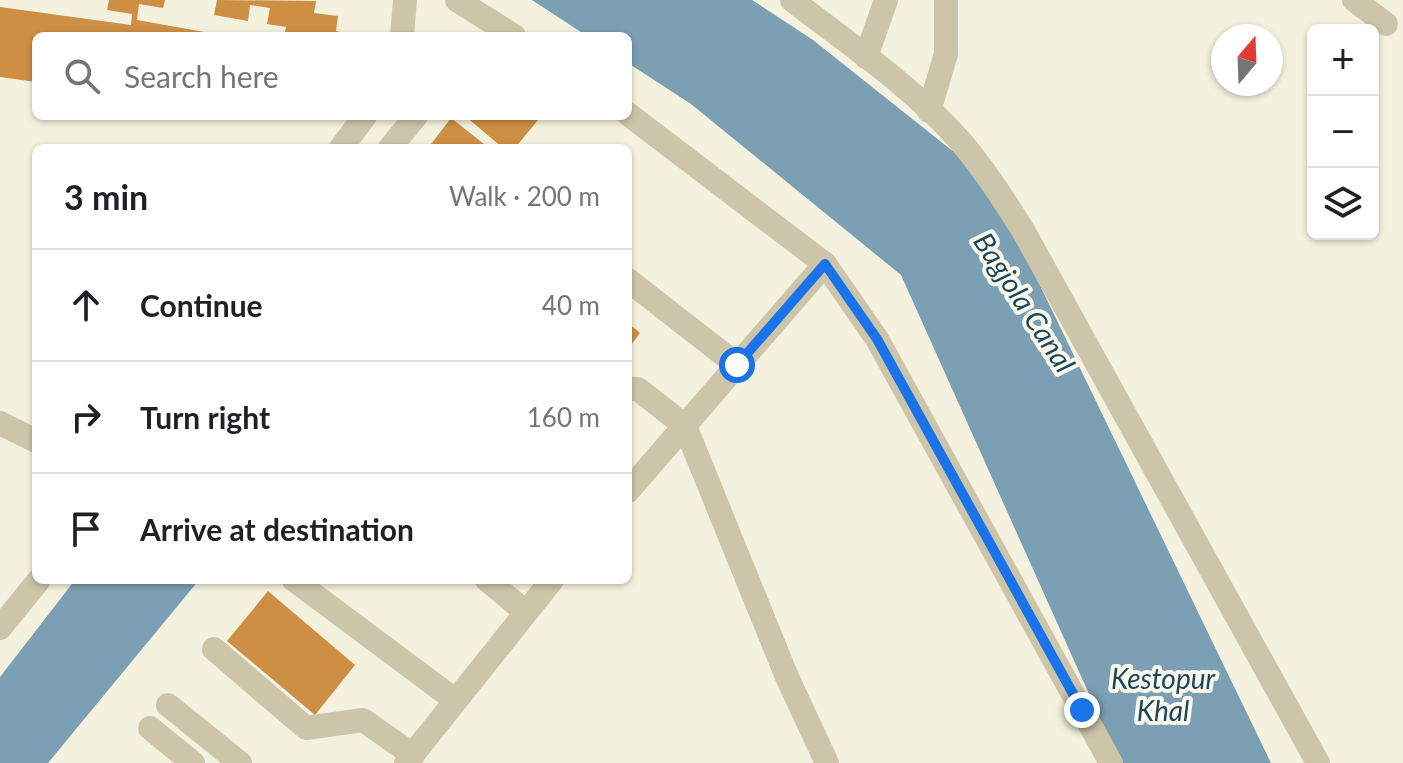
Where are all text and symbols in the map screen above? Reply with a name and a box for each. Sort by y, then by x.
north arrow [1211,24,1283,96]
map controls [1307,24,1379,240]
button: + [1307,24,1379,96]
search box [32,32,632,120]
icon: search [60,54,104,98]
text: Search here [124,58,279,94]
button: − [1307,96,1379,168]
button: layers [1307,168,1379,240]
text: 3 min [64,176,148,217]
text: Walk · 200 m [449,180,600,212]
water label: Bagjola Canal [967,226,1083,378]
icon: ahead [64,283,108,327]
text: Continue [140,287,263,323]
text: 40 m [542,289,600,321]
route start [719,347,755,383]
icon: right [64,395,108,439]
text: Turn right [140,399,270,435]
text: 160 m [527,401,600,433]
icon: arrive [64,507,108,551]
text: Arrive at destination [140,511,414,547]
water label: Kestopur Khal [1111,661,1216,727]
route end [1064,692,1100,728]

